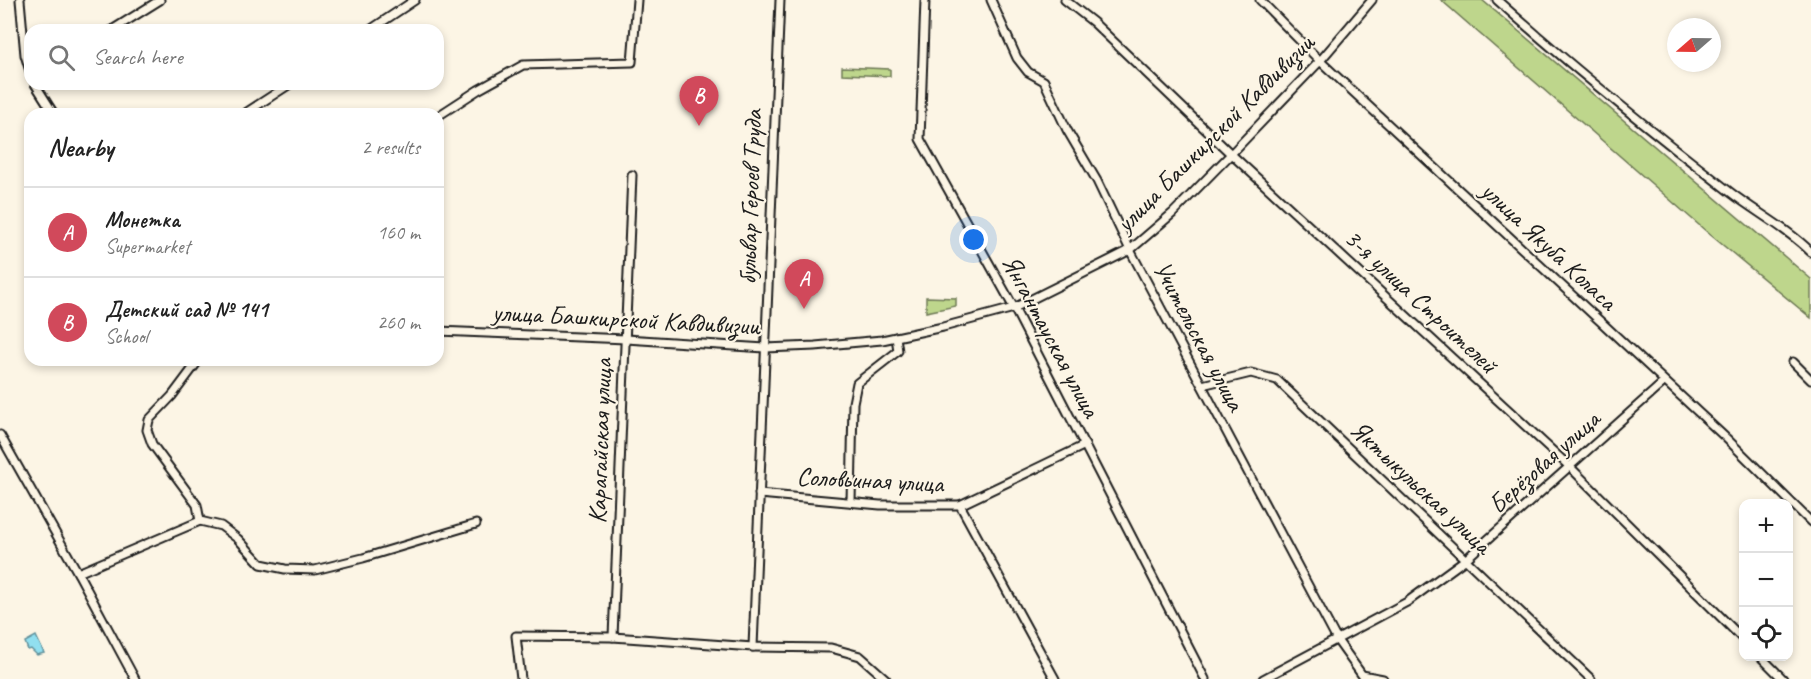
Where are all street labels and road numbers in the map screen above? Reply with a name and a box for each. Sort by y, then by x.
street label: улица Башкирской Кавдивизии [1107,26,1323,242]
street label: бульвар Героев Труда [730,107,770,285]
street label: улица Якуба Коласа [1473,173,1625,319]
street label: 3-я улица Строителей [1337,221,1506,382]
street label: Янгантауская улица [994,249,1108,424]
street label: Учительская улица [1146,255,1253,418]
street label: улица Башкирской Кавдивизии [489,295,762,344]
street label: Карагайская улица [581,356,619,524]
street label: Берёзовая улица [1481,402,1609,522]
street label: Яктыкульская улица [1343,413,1500,563]
street label: Соловьиная улица [796,460,946,500]

